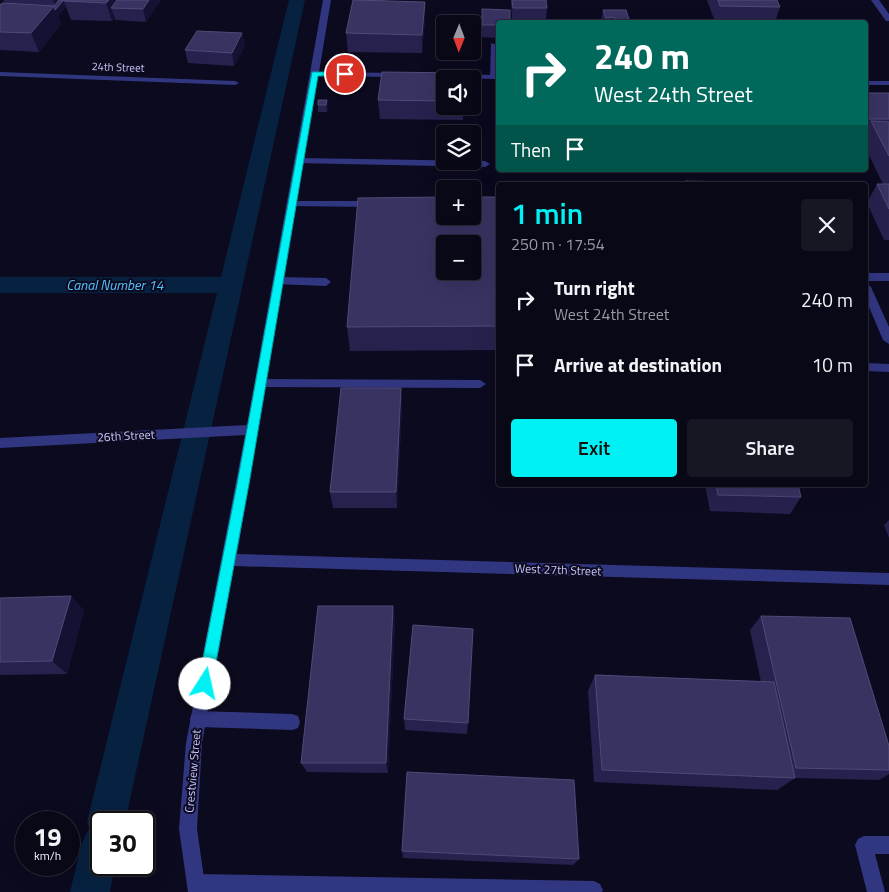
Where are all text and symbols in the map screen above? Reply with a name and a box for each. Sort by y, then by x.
north arrow [436,15,481,60]
map controls [436,15,481,280]
text: 240 m [594,29,690,83]
icon: right [511,40,576,105]
pin [324,53,366,95]
street label: 24th Street [91,58,145,76]
icon: arrive [331,60,359,88]
button: sound [436,70,481,115]
text: West 24th Street [594,77,753,111]
button: layers [436,125,481,170]
text: Then [511,135,551,164]
icon: arrive [561,135,589,163]
button: + [436,180,481,225]
text: 1 min [511,190,583,236]
button: close [801,199,853,251]
text: 250 m · 17:54 [511,232,605,256]
button: − [436,235,481,280]
text: Turn right [554,273,635,302]
water label: Canal Number 14 [66,274,164,295]
text: 240 m [801,285,853,314]
icon: right [511,286,539,314]
text: West 24th Street [554,302,669,326]
text: Arrive at destination [554,350,722,379]
text: 10 m [812,350,853,379]
icon: arrive [511,351,539,379]
button: Exit [511,419,677,477]
button: Share [687,419,853,477]
street label: 26th Street [97,424,156,446]
street label: West 27th Street [514,558,602,581]
position arrow [178,657,230,709]
street label: Crestview Street [179,728,206,813]
speed limit sign: 30 [90,811,155,876]
text: 19 [33,818,62,856]
text: km/h [34,846,61,865]

